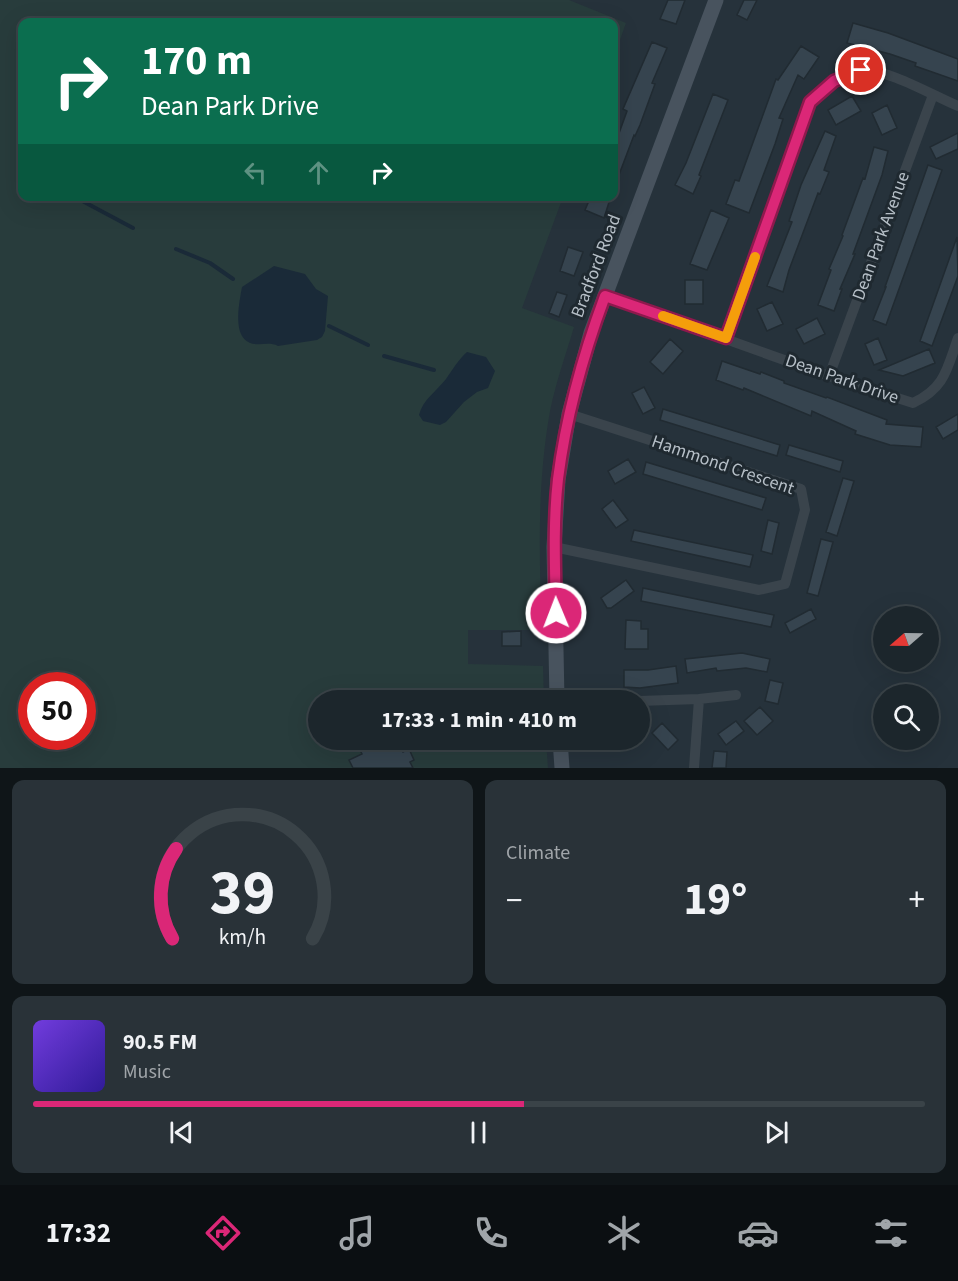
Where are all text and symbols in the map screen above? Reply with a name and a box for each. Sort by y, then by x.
text: 170 m [141,31,252,91]
icon: right [42,42,120,120]
pin [835,44,886,95]
icon: arrive [844,53,877,86]
text: Dean Park Drive [141,87,319,126]
icon: left [239,156,272,189]
icon: ahead [302,156,335,189]
icon: right [365,156,398,189]
street label: Dean Park Avenue [846,168,916,304]
street label: Bradford Road [565,211,627,321]
street label: Dean Park Drive [782,348,902,410]
street label: Hammond Crescent [648,429,798,501]
position arrow [524,581,588,645]
north arrow [873,606,939,672]
map controls [873,606,939,750]
speed limit sign: 50 [18,672,96,750]
button: search [873,684,939,750]
text: 17:33 · 1 min · 410 m [381,704,577,736]
text: Climate [506,839,570,867]
text: 39 [210,849,275,938]
text: 19° [684,868,747,932]
text: − [506,877,522,924]
text: + [909,877,925,924]
text: km/h [219,922,266,953]
text: 90.5 FM [123,1026,197,1058]
text: Music [123,1058,171,1086]
icon: previous [165,1116,198,1149]
icon: pause [462,1116,495,1149]
icon: next [760,1116,793,1149]
icon: directions [202,1212,244,1254]
icon: music [336,1212,378,1254]
icon: phone [470,1212,512,1254]
icon: climate [603,1212,645,1254]
icon: car [737,1212,779,1254]
icon: filters [870,1212,912,1254]
text: 17:32 [46,1214,111,1253]

